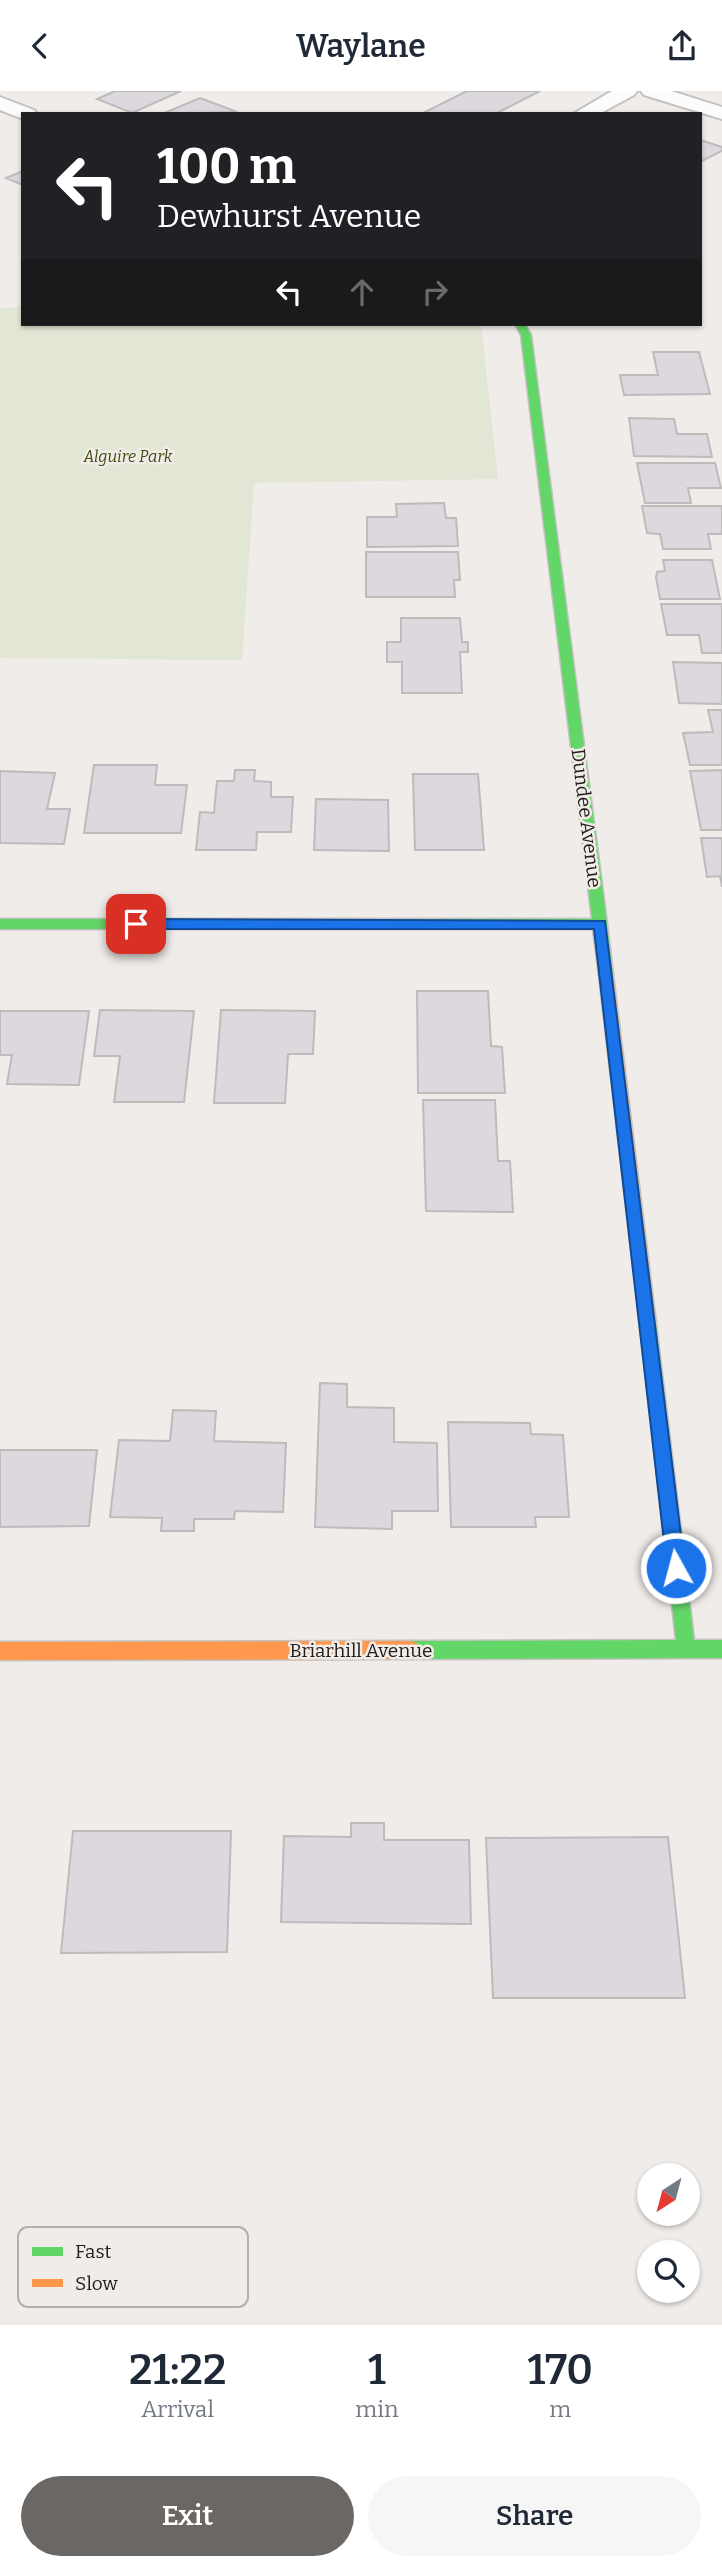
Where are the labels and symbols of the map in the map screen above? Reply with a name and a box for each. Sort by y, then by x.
park label: Alguire Park [83,447,173,466]
street label: Dundee Avenue [567,747,606,889]
pin [106,894,166,954]
position arrow [639,1531,713,1605]
street label: Briarhill Avenue [290,1639,432,1662]
north arrow [637,2163,700,2226]
legend [18,2227,248,2307]
text: Fast [75,2240,112,2263]
text: Slow [75,2272,118,2295]

